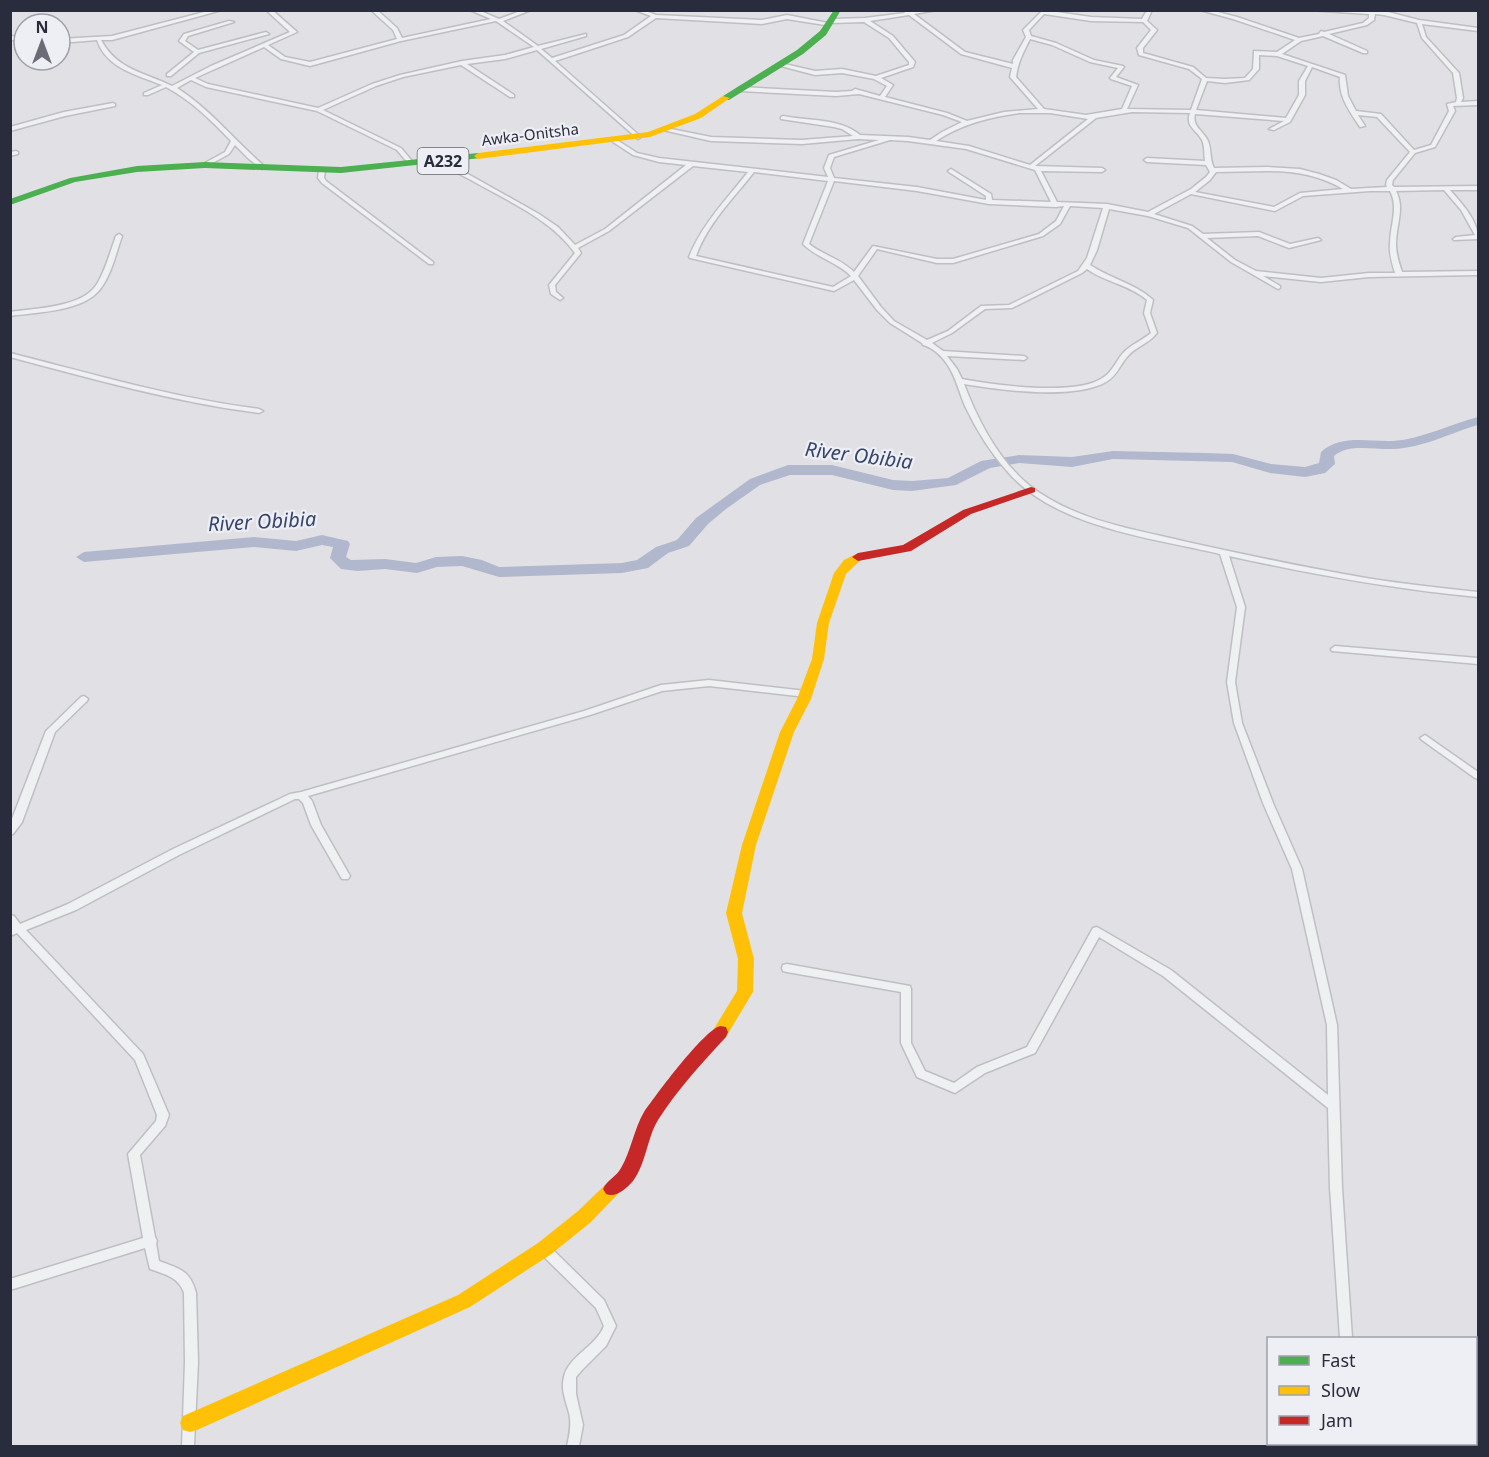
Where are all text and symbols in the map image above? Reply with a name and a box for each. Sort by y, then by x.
north arrow [12,12,72,72]
text: N [35,16,49,38]
street label: Awka-Onitsha [480,118,580,150]
road number: A232 [418,148,468,174]
water label: River Obibia [804,435,914,475]
water label: River Obibia [207,505,317,537]
legend [1267,1337,1477,1445]
text: Fast [1321,1348,1356,1372]
text: Slow [1321,1378,1360,1402]
text: Jam [1319,1408,1353,1432]

